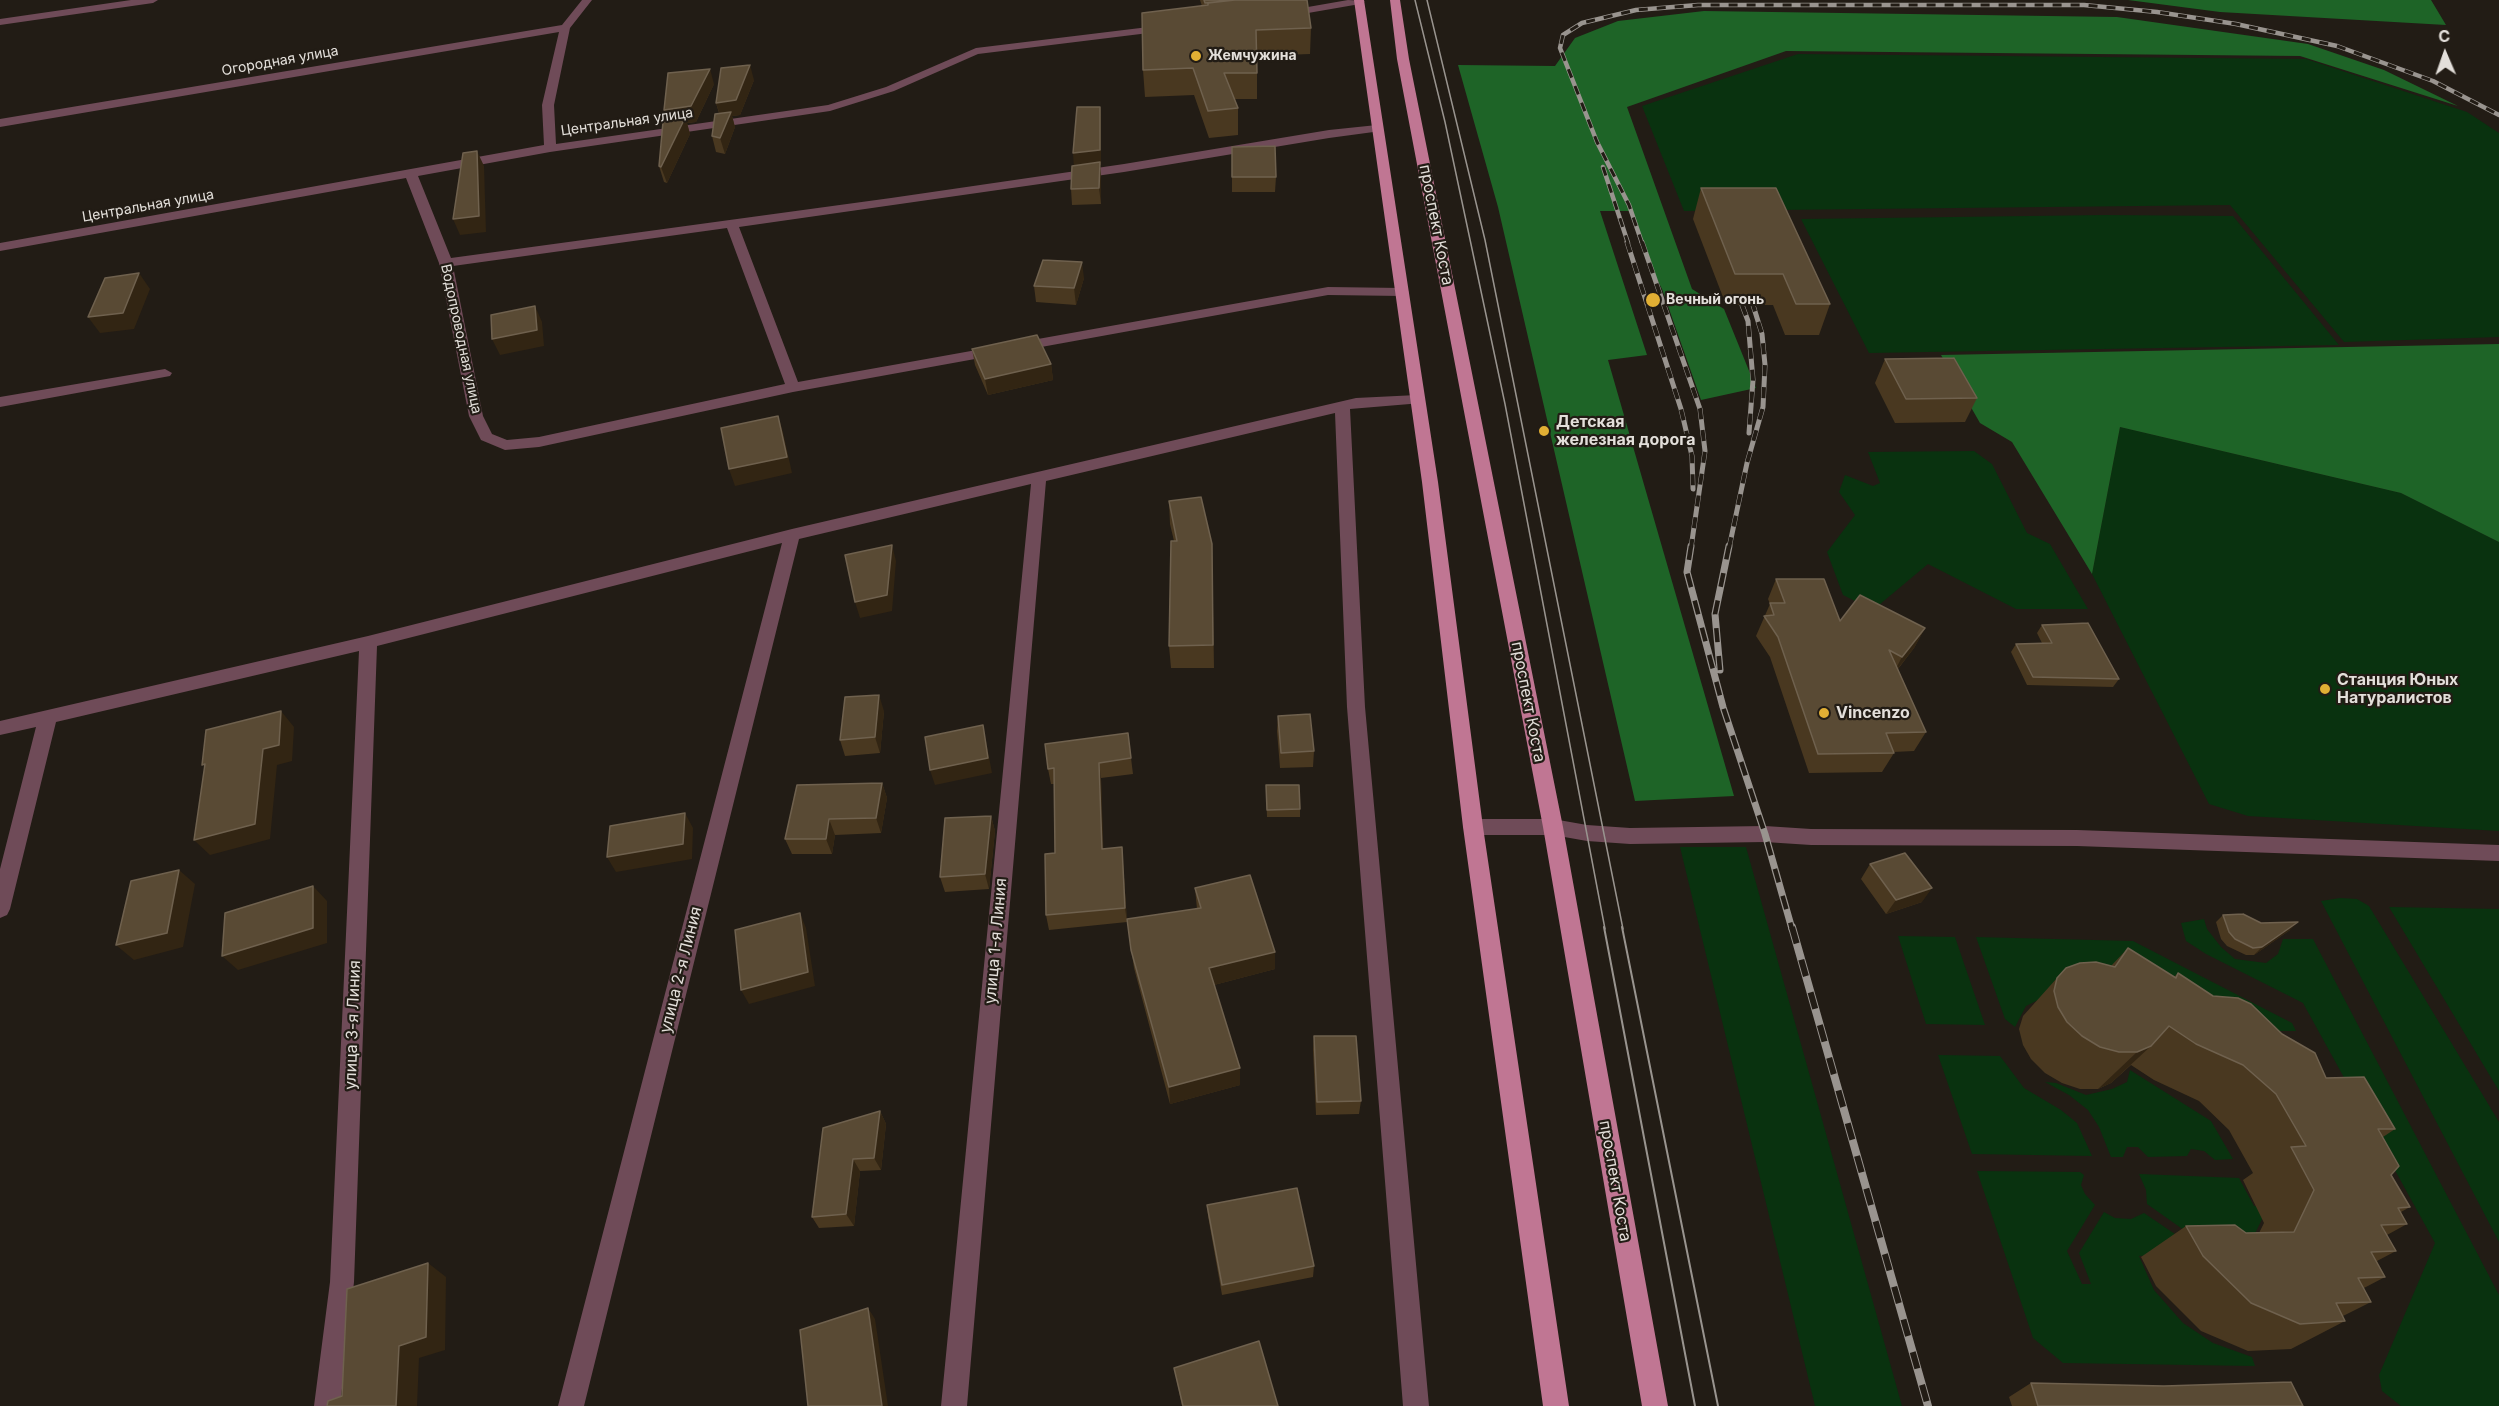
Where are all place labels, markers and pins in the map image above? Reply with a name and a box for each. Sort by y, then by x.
place label: Жемчужина [1208,48,1297,64]
marker: Жемчужина [1189,49,1203,63]
marker: Вечный огонь [1644,291,1662,309]
place label: Вечный огонь [1666,292,1764,308]
place label: Детская железная дорога [1556,412,1696,450]
marker: Детская железная дорога [1537,424,1551,438]
place label: Станция Юных Натуралистов [2337,670,2458,708]
marker: Станция Юных Натуралистов [2318,682,2332,696]
place label: Vincenzo [1836,703,1910,723]
marker: Vincenzo [1817,706,1831,720]

